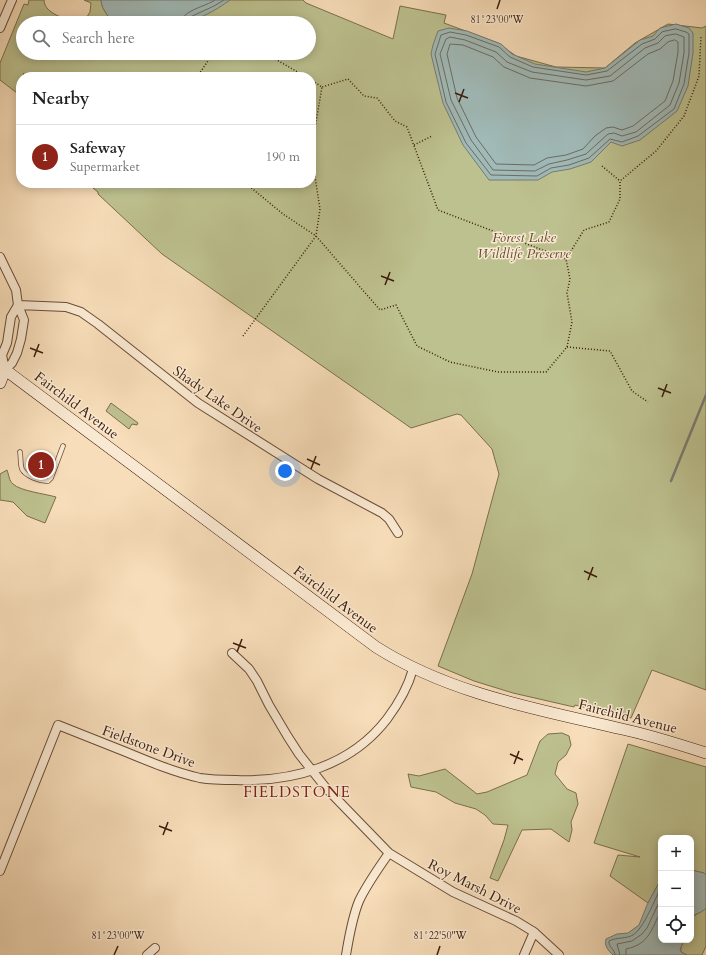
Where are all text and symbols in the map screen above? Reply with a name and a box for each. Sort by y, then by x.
text: 81°23'00"W [470,13,525,27]
search box [16,16,316,60]
icon: search [30,27,52,49]
text: Search here [62,28,135,48]
text: Nearby [32,87,89,110]
text: Safeway [70,138,126,158]
text: 1 [42,148,48,166]
text: 190 m [266,148,300,166]
text: Supermarket [70,158,140,176]
park label: Forest Lake Wildlife Preserve [477,228,571,263]
street label: Shady Lake Drive [169,361,266,437]
street label: Fairchild Avenue [31,367,123,443]
pin: 1 [28,450,54,480]
your location [275,461,295,481]
street label: Fairchild Avenue [290,561,382,637]
street label: Fairchild Avenue [576,695,679,738]
street label: Fieldstone Drive [100,721,198,772]
district label: FIELDSTONE [243,782,351,802]
map controls [658,835,694,943]
button: + [658,835,694,871]
street label: Roy Marsh Drive [425,855,525,918]
button: − [658,871,694,907]
button: locate [658,907,694,943]
text: 81°23'00"W [91,929,146,943]
text: 81°22'50"W [413,929,468,943]

